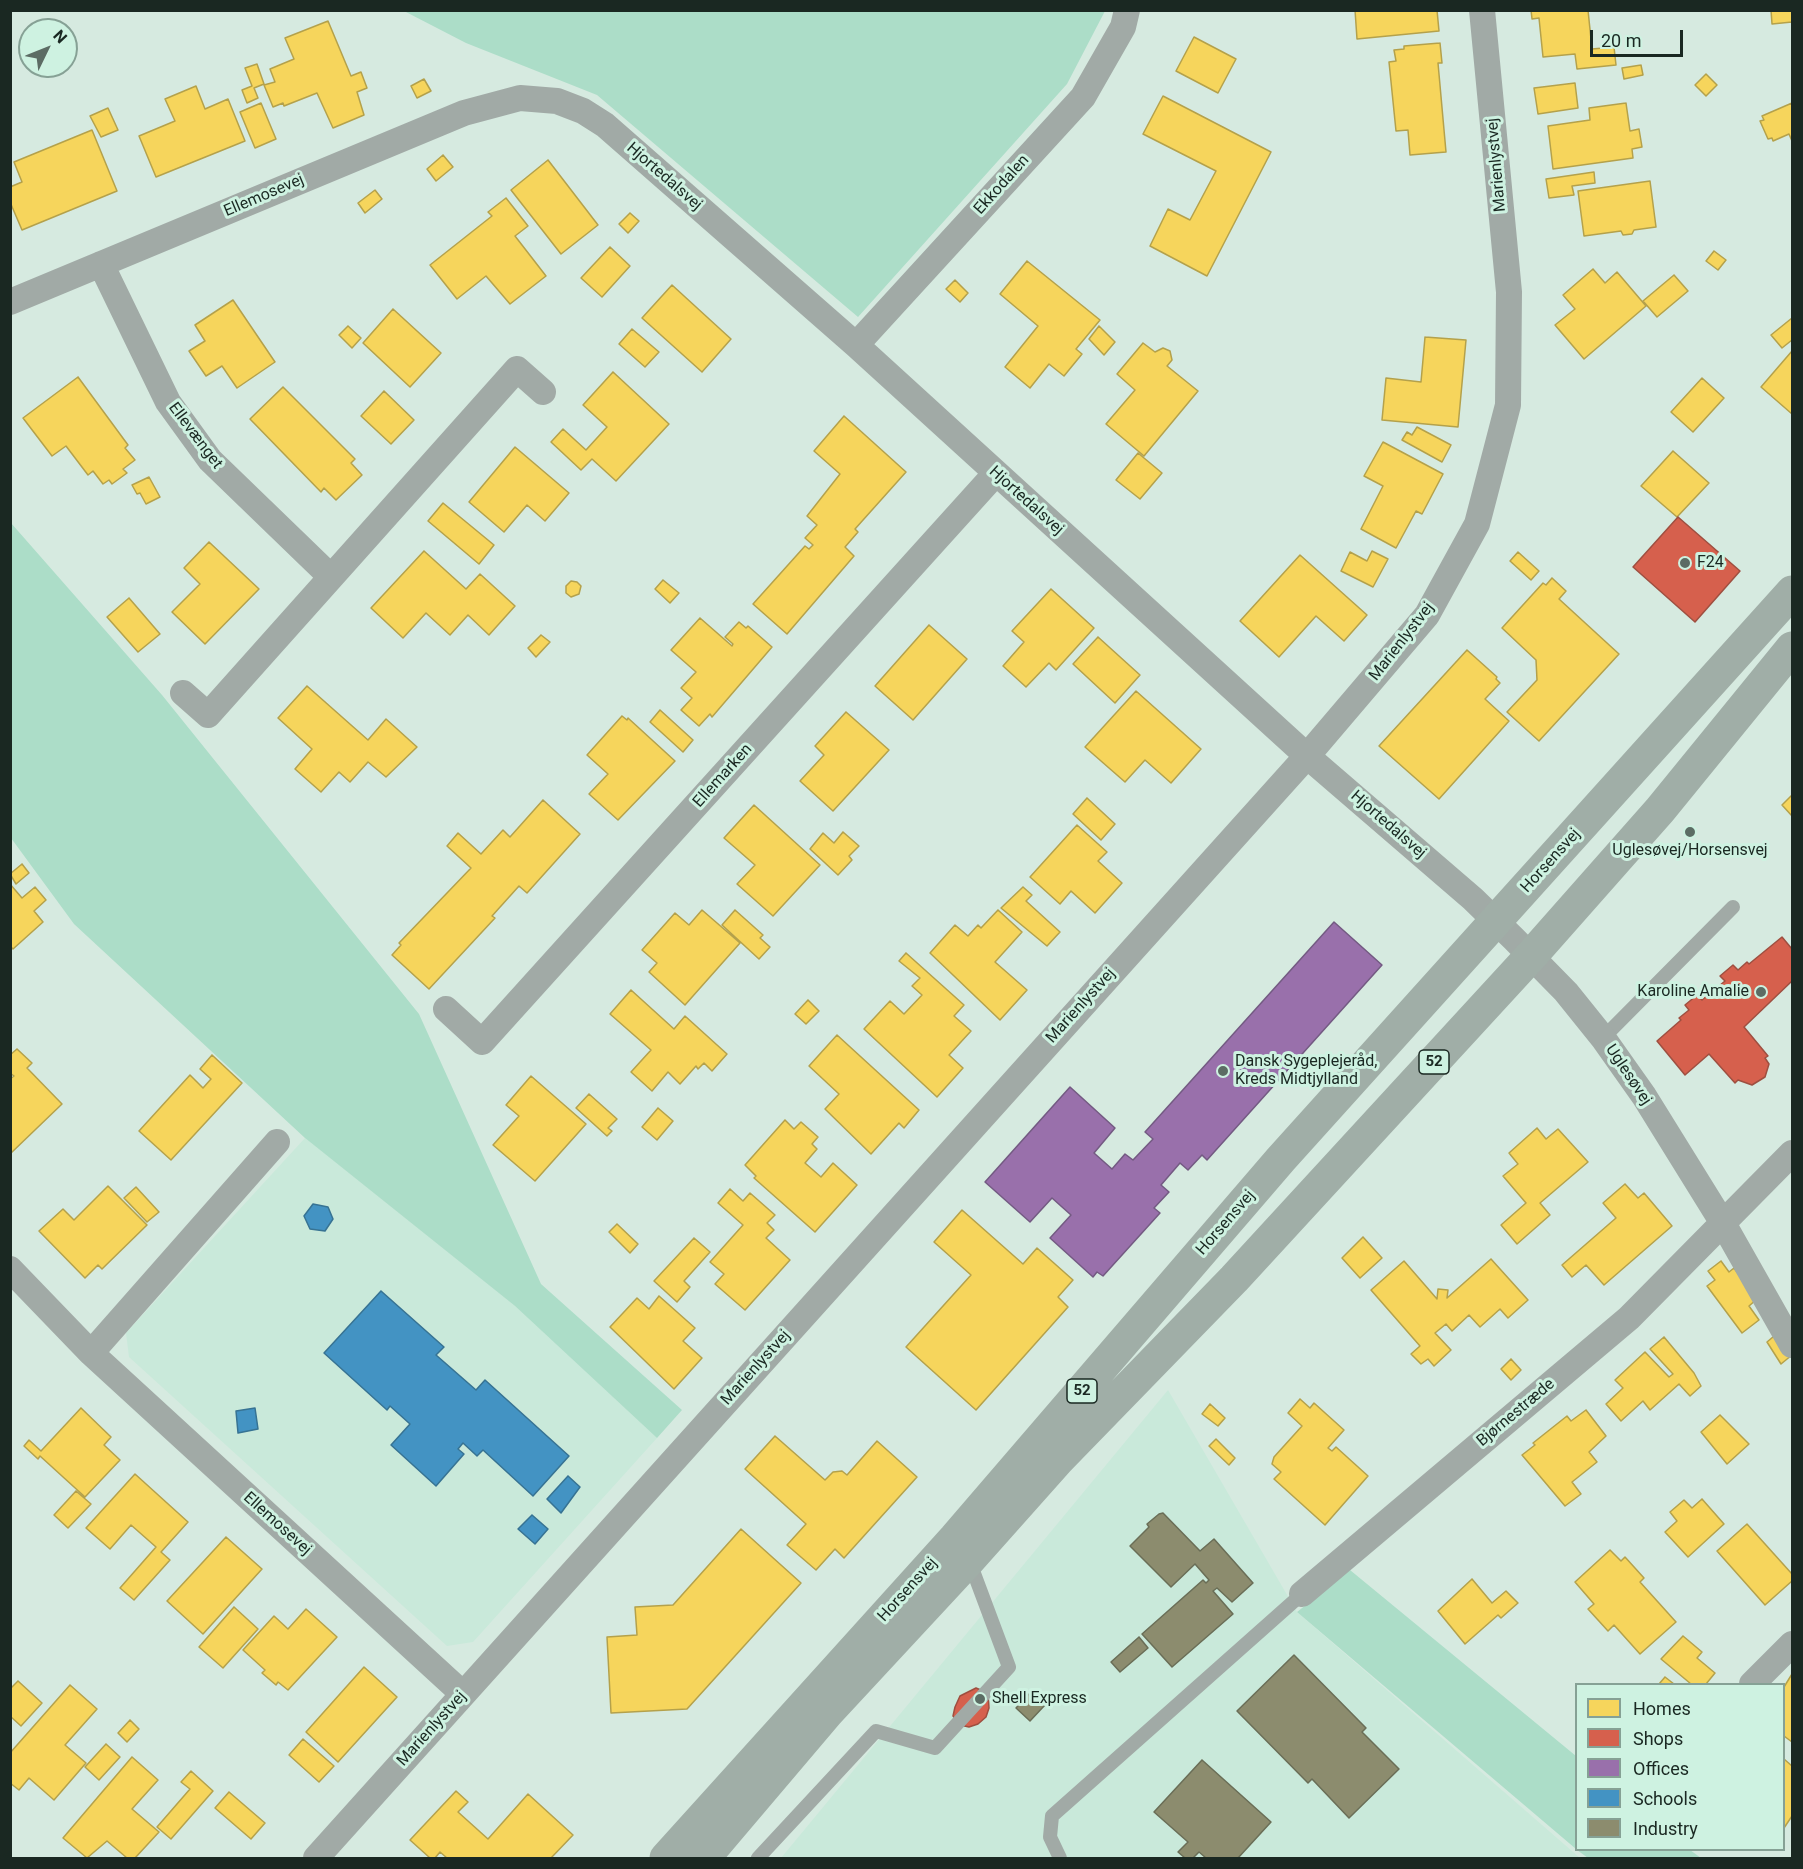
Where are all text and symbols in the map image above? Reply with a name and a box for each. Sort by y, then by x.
north arrow [18,18,78,78]
scale bar [1593,18,1686,56]
text: N [49,26,71,47]
text: 20 m [1601,30,1641,51]
street label: Marienlystvej [1483,117,1511,213]
street label: Hjortedalsvej [622,139,706,215]
street label: Ekkodalen [970,151,1034,219]
street label: Ellemosevej [221,171,307,221]
street label: Ellevænget [164,399,226,473]
street label: Hjortedalsvej [985,463,1067,539]
place label: F24 [1697,553,1724,573]
marker: F24 [1678,556,1692,570]
street label: Marienlystvej [1365,599,1439,685]
street label: Ellemarken [690,740,756,812]
street label: Hjortedalsvej [1346,787,1430,863]
street label: Horsensvej [1517,825,1585,897]
marker: Uglesøvej/Horsensvej [1683,825,1697,839]
place label: Uglesøvej/Horsensvej [1612,841,1768,861]
street label: Marienlystvej [1042,965,1120,1047]
place label: Karoline Amalie [1637,982,1749,1002]
marker: Karoline Amalie [1754,985,1768,999]
street label: Uglesøvej [1601,1041,1655,1109]
road number: 52 [1419,1050,1449,1074]
place label: Dansk Sygeplejeråd, Kreds Midtjylland [1235,1052,1377,1090]
marker: Dansk Sygeplejeråd, Kreds Midtjylland [1216,1064,1230,1078]
street label: Horsensvej [1193,1187,1259,1259]
street label: Marienlystvej [717,1327,795,1409]
street label: Bjørnestræde [1473,1375,1559,1451]
road number: 52 [1067,1379,1097,1403]
street label: Ellemosevej [239,1488,315,1560]
street label: Horsensvej [874,1554,942,1626]
legend [1575,1683,1785,1851]
street label: Marienlystvej [393,1688,471,1770]
place label: Shell Express [992,1689,1087,1709]
marker: Shell Express [973,1692,987,1706]
text: Homes [1633,1698,1691,1719]
text: Shops [1633,1728,1683,1749]
text: Offices [1633,1758,1689,1779]
text: Schools [1633,1788,1697,1809]
text: Industry [1633,1818,1698,1839]

